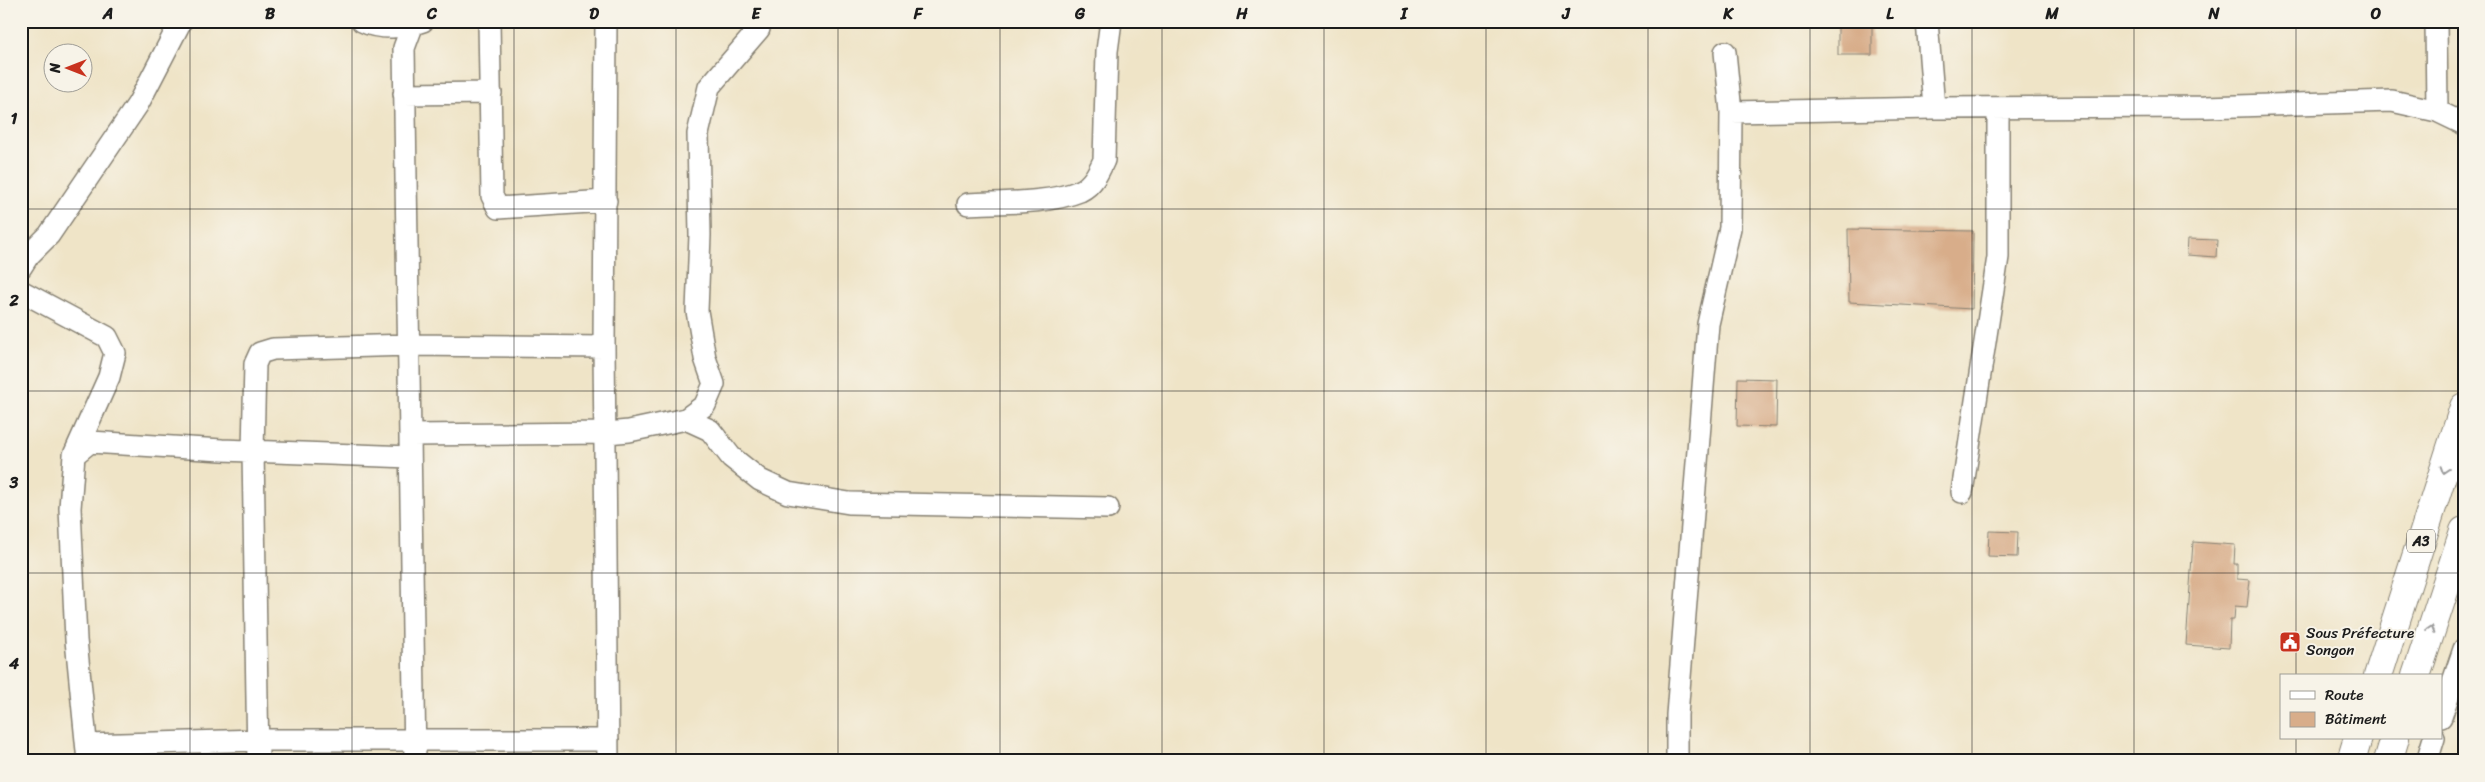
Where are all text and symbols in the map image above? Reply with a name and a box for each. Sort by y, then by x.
text: A [102,0,113,28]
text: B [265,0,276,28]
text: C [426,0,438,28]
text: D [589,0,599,28]
text: E [752,0,762,28]
text: F [913,0,924,28]
text: G [1074,0,1086,28]
text: H [1235,0,1248,28]
text: I [1400,0,1409,28]
text: J [1561,0,1571,28]
text: K [1722,0,1734,28]
text: L [1886,0,1894,28]
text: M [2044,0,2059,28]
text: N [2207,0,2220,28]
text: O [2370,0,2382,28]
north arrow [42,42,92,92]
text: N [43,63,68,74]
text: 1 [11,104,18,133]
text: 2 [8,286,19,315]
one-way arrow [2439,466,2449,474]
text: 3 [9,468,19,497]
road number: A3 [2407,530,2435,552]
place label: Sous Préfecture Songon [2306,620,2414,663]
one-way arrow [2425,626,2435,634]
public building icon: Sous Préfecture Songon [2278,630,2302,654]
text: 4 [8,649,19,678]
legend [2280,674,2442,740]
text: Route [2325,682,2364,708]
text: Bâtiment [2325,706,2387,732]

